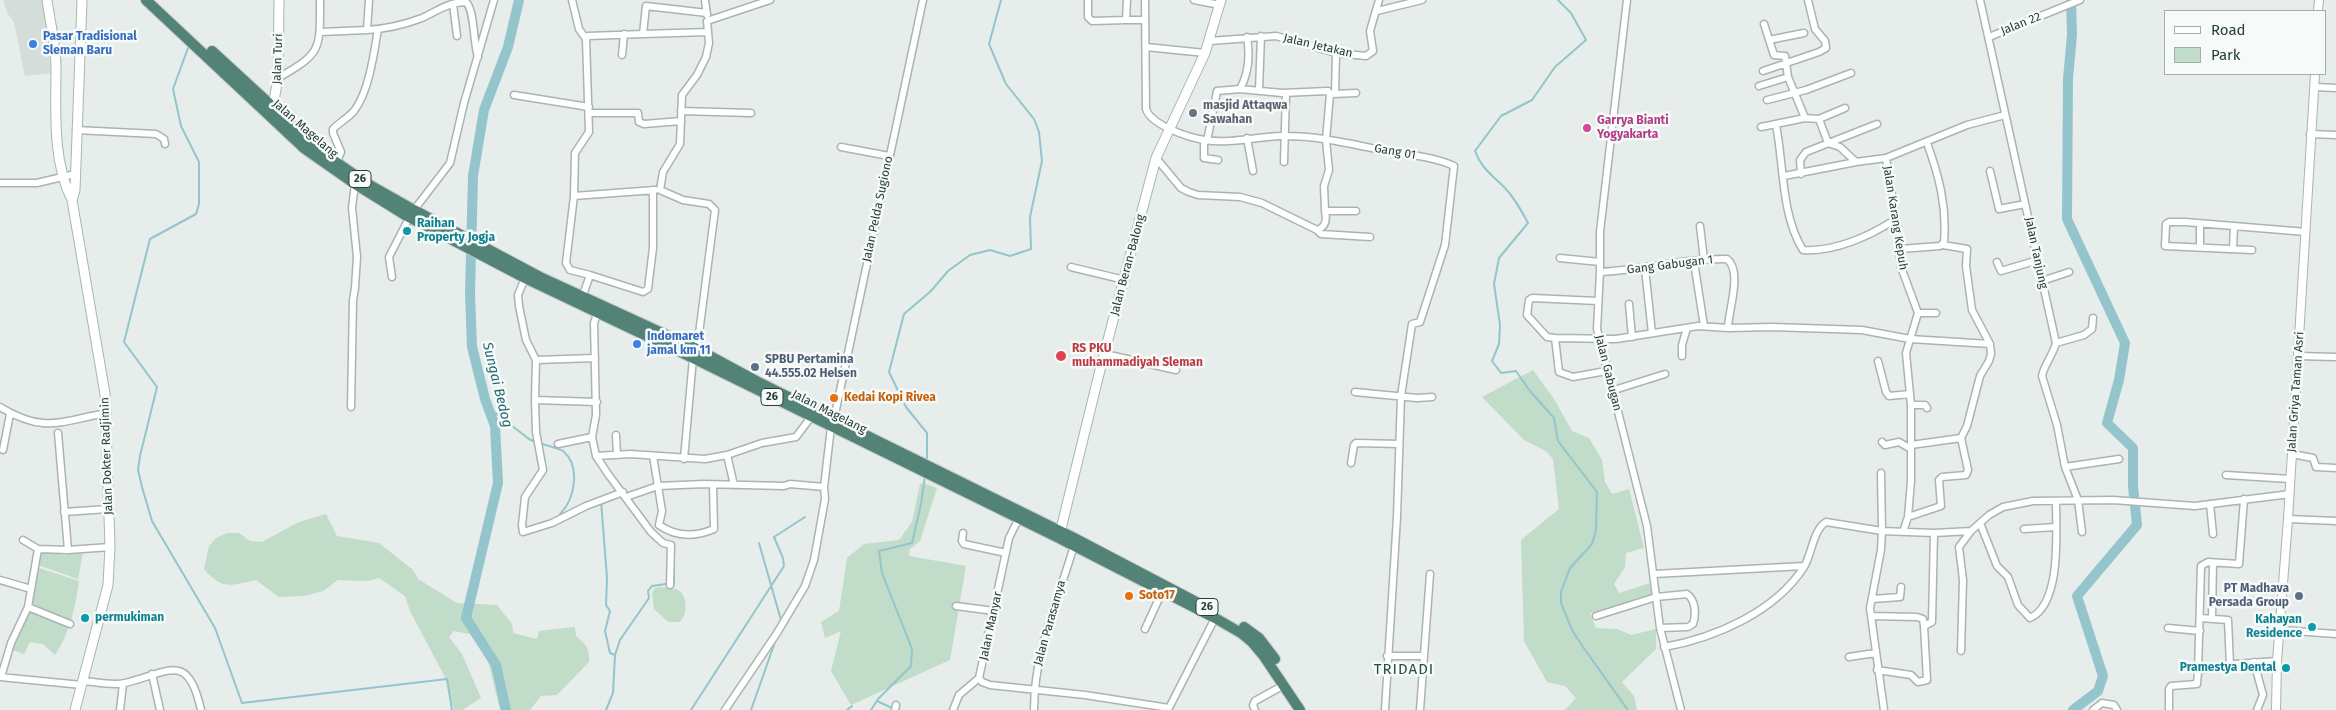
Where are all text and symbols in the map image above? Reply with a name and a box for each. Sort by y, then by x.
street label: Jalan 22 [1999,9,2043,39]
legend [2164,10,2326,75]
text: Road [2211,21,2246,39]
place label: Pasar Tradisional Sleman Baru [43,30,137,58]
street label: Jalan Jetakan [1282,31,1354,61]
street label: Jalan Turi [270,33,286,85]
marker: Pasar Tradisional Sleman Baru [27,38,39,50]
text: Park [2211,46,2241,64]
street label: Jalan Magelang [269,97,341,161]
place label: masjid Attaqwa Sawahan [1203,99,1288,127]
marker: masjid Attaqwa Sawahan [1187,107,1199,119]
place label: Garrya Bianti Yogyakarta [1597,114,1669,142]
marker: Garrya Bianti Yogyakarta [1581,122,1593,134]
street label: Gang 01 [1373,141,1417,163]
street label: Jalan Pelda Sugiono [860,155,896,263]
street label: Jalan Karang Kepuh [1880,165,1910,271]
road number: 26 [349,170,371,188]
street label: Jalan Beran-Balong [1108,213,1148,317]
street label: Jalan Tanjung [2021,216,2051,290]
place label: Raihan Property Jogja [417,217,495,245]
marker: Raihan Property Jogja [401,225,413,237]
street label: Gang Gabugan 1 [1626,253,1714,277]
place label: Indomaret jamal km 11 [647,330,710,358]
street label: Jalan Griya Taman Asri [2285,331,2307,453]
street label: Jalan Gabugan [1592,333,1624,413]
marker: Indomaret jamal km 11 [631,338,643,350]
water label: Sungai Bedog [478,341,516,429]
place label: RS PKU muhammadiyah Sleman [1072,342,1203,370]
marker: RS PKU muhammadiyah Sleman [1054,349,1068,363]
place label: SPBU Pertamina 44.555.02 Helsen [765,353,857,381]
marker: SPBU Pertamina 44.555.02 Helsen [749,361,761,373]
street label: Jalan Magelang [789,387,869,437]
road number: 26 [761,388,783,406]
place label: Kedai Kopi Rivea [844,391,936,405]
marker: Kedai Kopi Rivea [828,392,840,404]
street label: Jalan Dokter Radjimin [98,397,116,515]
street label: Jalan Parasamya [1031,579,1069,667]
place label: PT Madhava Persada Group [2209,582,2289,610]
place label: Soto17 [1139,589,1175,603]
street label: Jalan Manyar [977,590,1005,662]
marker: Soto17 [1123,590,1135,602]
marker: PT Madhava Persada Group [2293,590,2305,602]
road number: 26 [1196,598,1218,616]
place label: permukiman [95,611,164,625]
marker: permukiman [79,612,91,624]
place label: Kahayan Residence [2246,613,2302,641]
marker: Kahayan Residence [2306,621,2318,633]
district label: TRIDADI [1373,661,1435,679]
place label: Pramestya Dental [2180,661,2276,675]
marker: Pramestya Dental [2280,662,2292,674]

